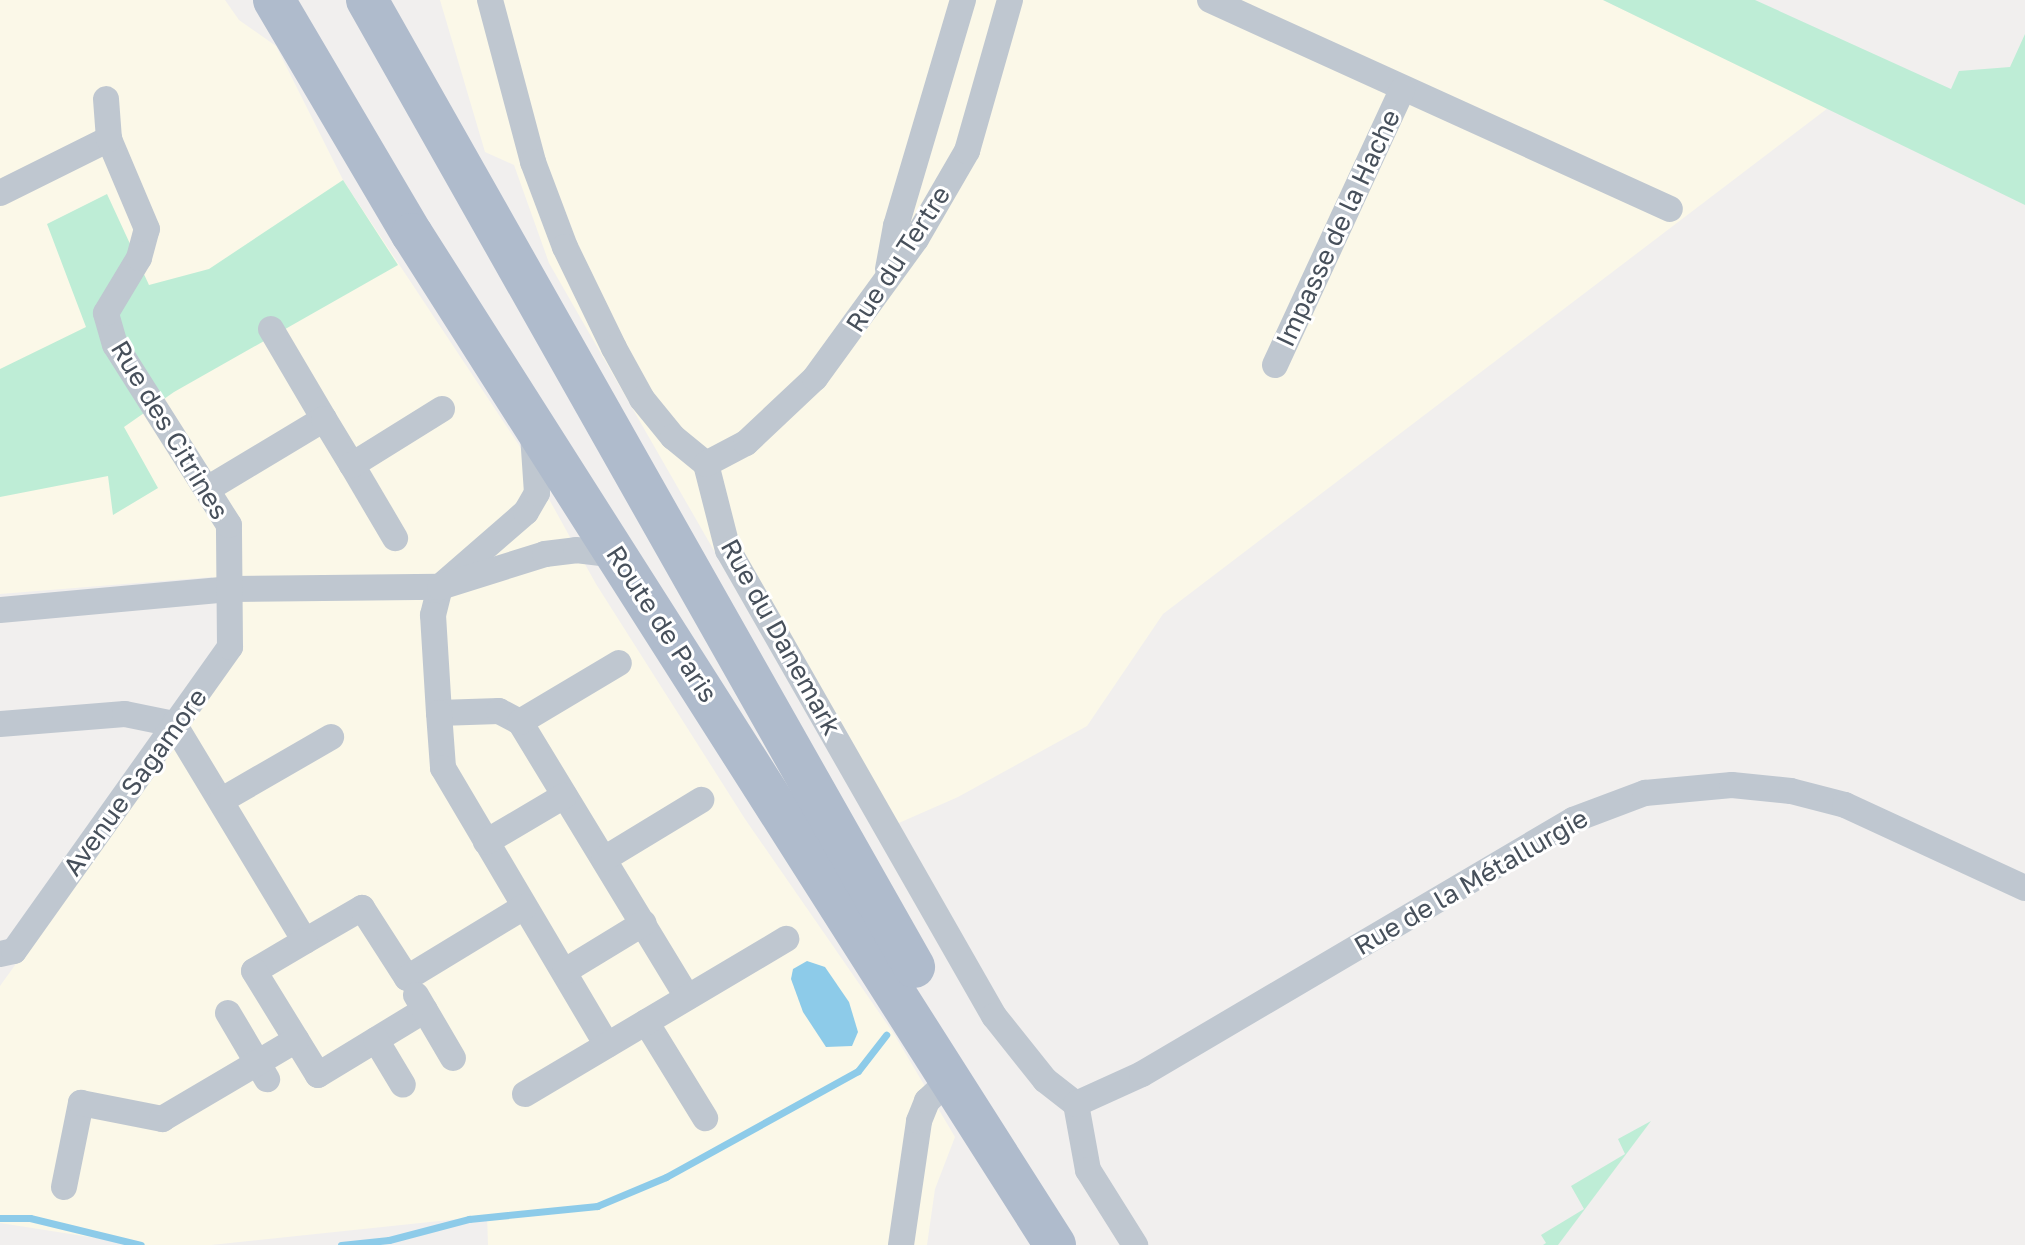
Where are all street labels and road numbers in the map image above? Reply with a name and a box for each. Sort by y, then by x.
street label: Impasse de la Hache [1269,105,1407,351]
street label: Rue du Tertre [839,180,957,338]
street label: Rue des Citrines [104,335,236,525]
street label: Rue du Danemark [714,534,848,740]
street label: Route de Paris [600,540,724,708]
street label: Avenue Sagamore [57,682,213,882]
street label: Rue de la Métallurgie [1349,802,1593,962]

